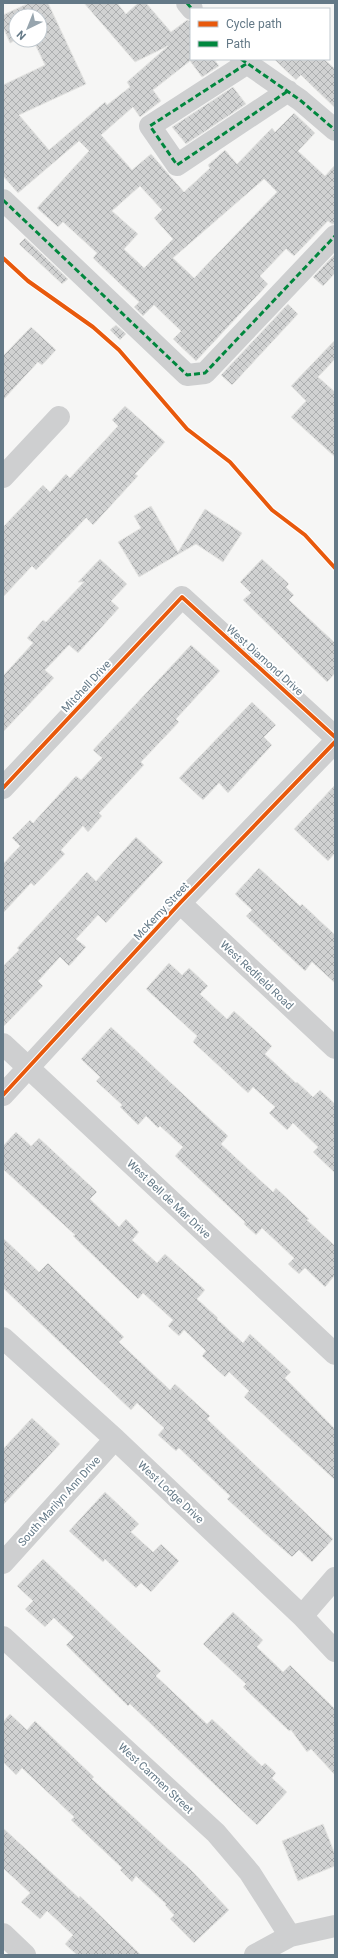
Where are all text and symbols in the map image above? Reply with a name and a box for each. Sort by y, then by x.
north arrow [8,8,48,48]
legend [190,8,330,60]
text: Cycle path [226,17,282,31]
text: N [14,27,29,42]
text: Path [226,37,251,51]
street label: West Diamond Drive [224,622,306,698]
street label: Mitchell Drive [59,658,114,715]
street label: McKemy Street [131,879,192,943]
street label: West Redfield Road [217,938,296,1013]
street label: West Bell de Mar Drive [124,1157,213,1242]
street label: South Marilyn Ann Drive [15,1454,103,1549]
street label: West Lodge Drive [135,1459,206,1526]
street label: West Carmen Street [116,1740,196,1817]

